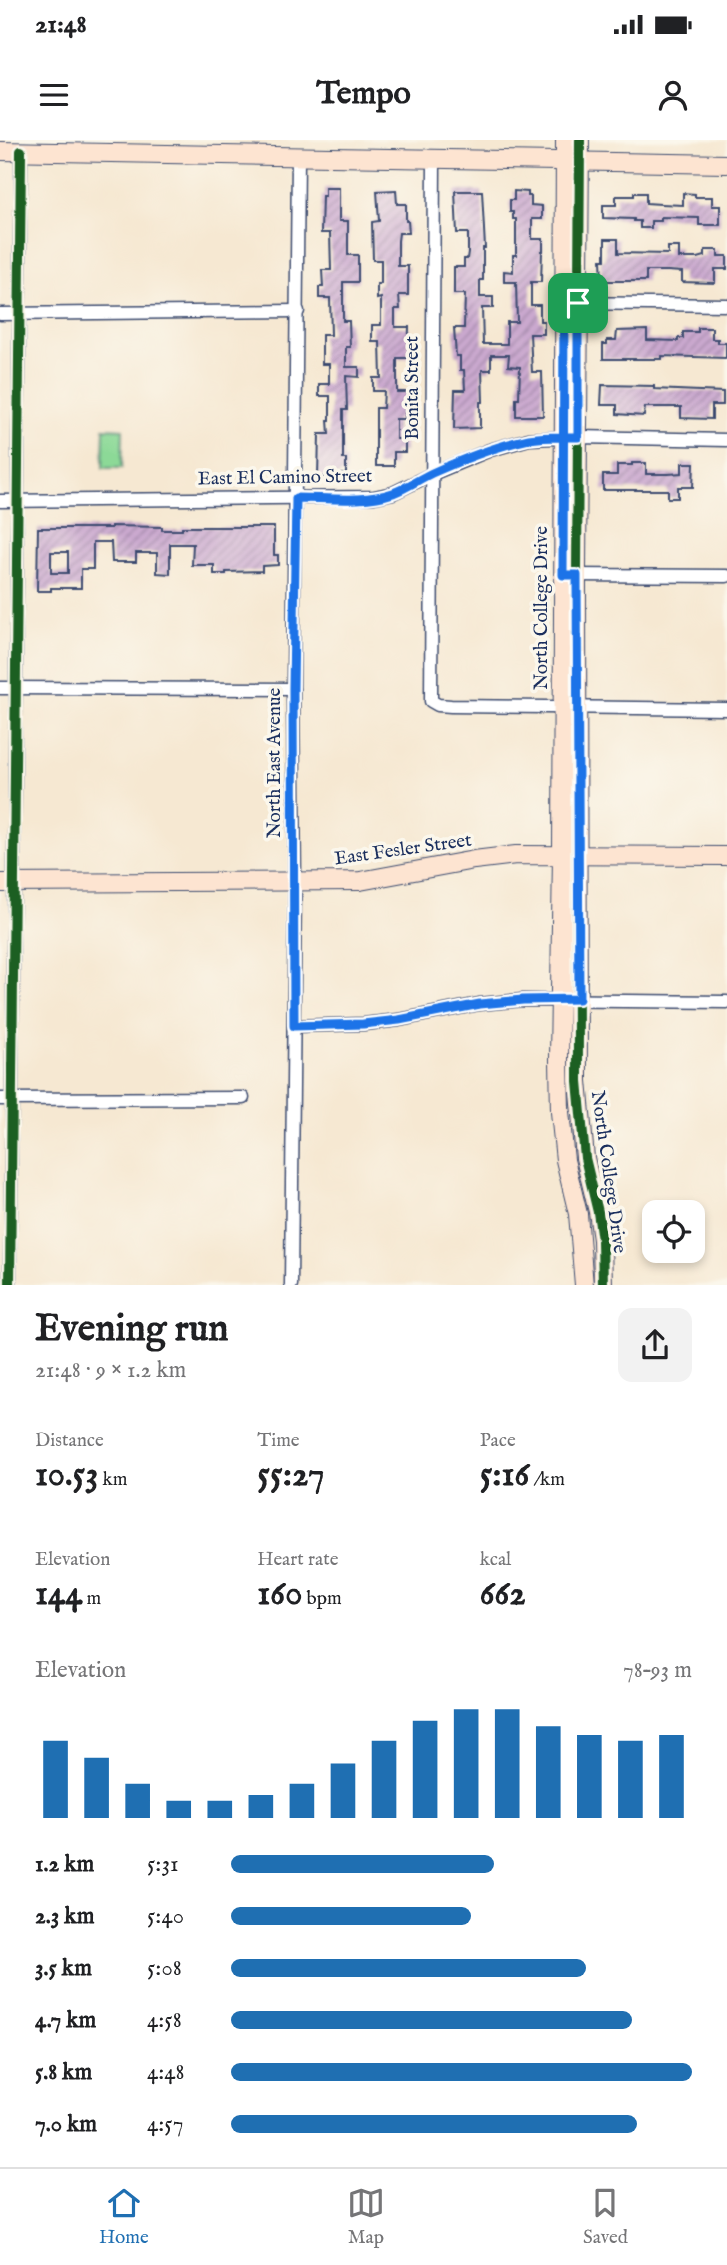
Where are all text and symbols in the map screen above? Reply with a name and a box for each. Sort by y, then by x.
text: 21:48 [35,8,87,41]
text: Tempo [316,74,411,115]
icon: menu [35,76,73,114]
icon: person [654,76,692,114]
pin [548,273,608,333]
icon: arrive [559,284,597,322]
street label: Bonita Street [401,336,425,440]
street label: East El Camino Street [198,464,373,492]
street label: North College Drive [530,526,554,690]
street label: North East Avenue [263,687,287,838]
street label: East Fesler Street [333,828,474,872]
street label: North College Drive [585,1089,631,1255]
map controls [642,1200,705,1263]
button: locate [642,1200,705,1263]
text: Evening run [35,1306,229,1354]
button: share [618,1308,692,1382]
text: 21:48 · 9 × 1.2 km [35,1356,186,1385]
text: Distance [35,1429,104,1453]
text: Time [257,1429,300,1453]
text: Pace [480,1429,516,1453]
text: 10.53 [35,1453,98,1498]
text: 55:27 [257,1453,324,1498]
text: 5:16 [480,1453,529,1498]
text: km [98,1468,127,1492]
text: /km [529,1468,565,1492]
text: Elevation [35,1548,110,1572]
text: Heart rate [257,1548,338,1572]
text: kcal [480,1548,511,1572]
text: 144 [35,1572,82,1617]
text: 160 [257,1572,302,1617]
text: 662 [480,1572,526,1617]
text: m [82,1587,101,1611]
text: bpm [302,1587,342,1611]
text: Elevation [35,1656,126,1685]
text: 78–93 m [623,1656,692,1685]
text: 1.2 km [35,1850,94,1879]
text: 5:31 [147,1850,179,1879]
text: 2.3 km [35,1902,94,1931]
text: 5:40 [147,1902,184,1931]
text: 3.5 km [35,1954,92,1983]
text: 5:08 [147,1954,182,1983]
text: 4.7 km [35,2006,96,2035]
text: 4:58 [147,2006,182,2035]
text: 5.8 km [35,2058,92,2087]
text: 4:48 [147,2058,185,2087]
text: 7.0 km [35,2110,97,2139]
text: 4:57 [147,2110,183,2139]
tab: Home [99,2184,149,2250]
tab: Map [347,2184,385,2250]
tab: Saved [583,2184,628,2250]

